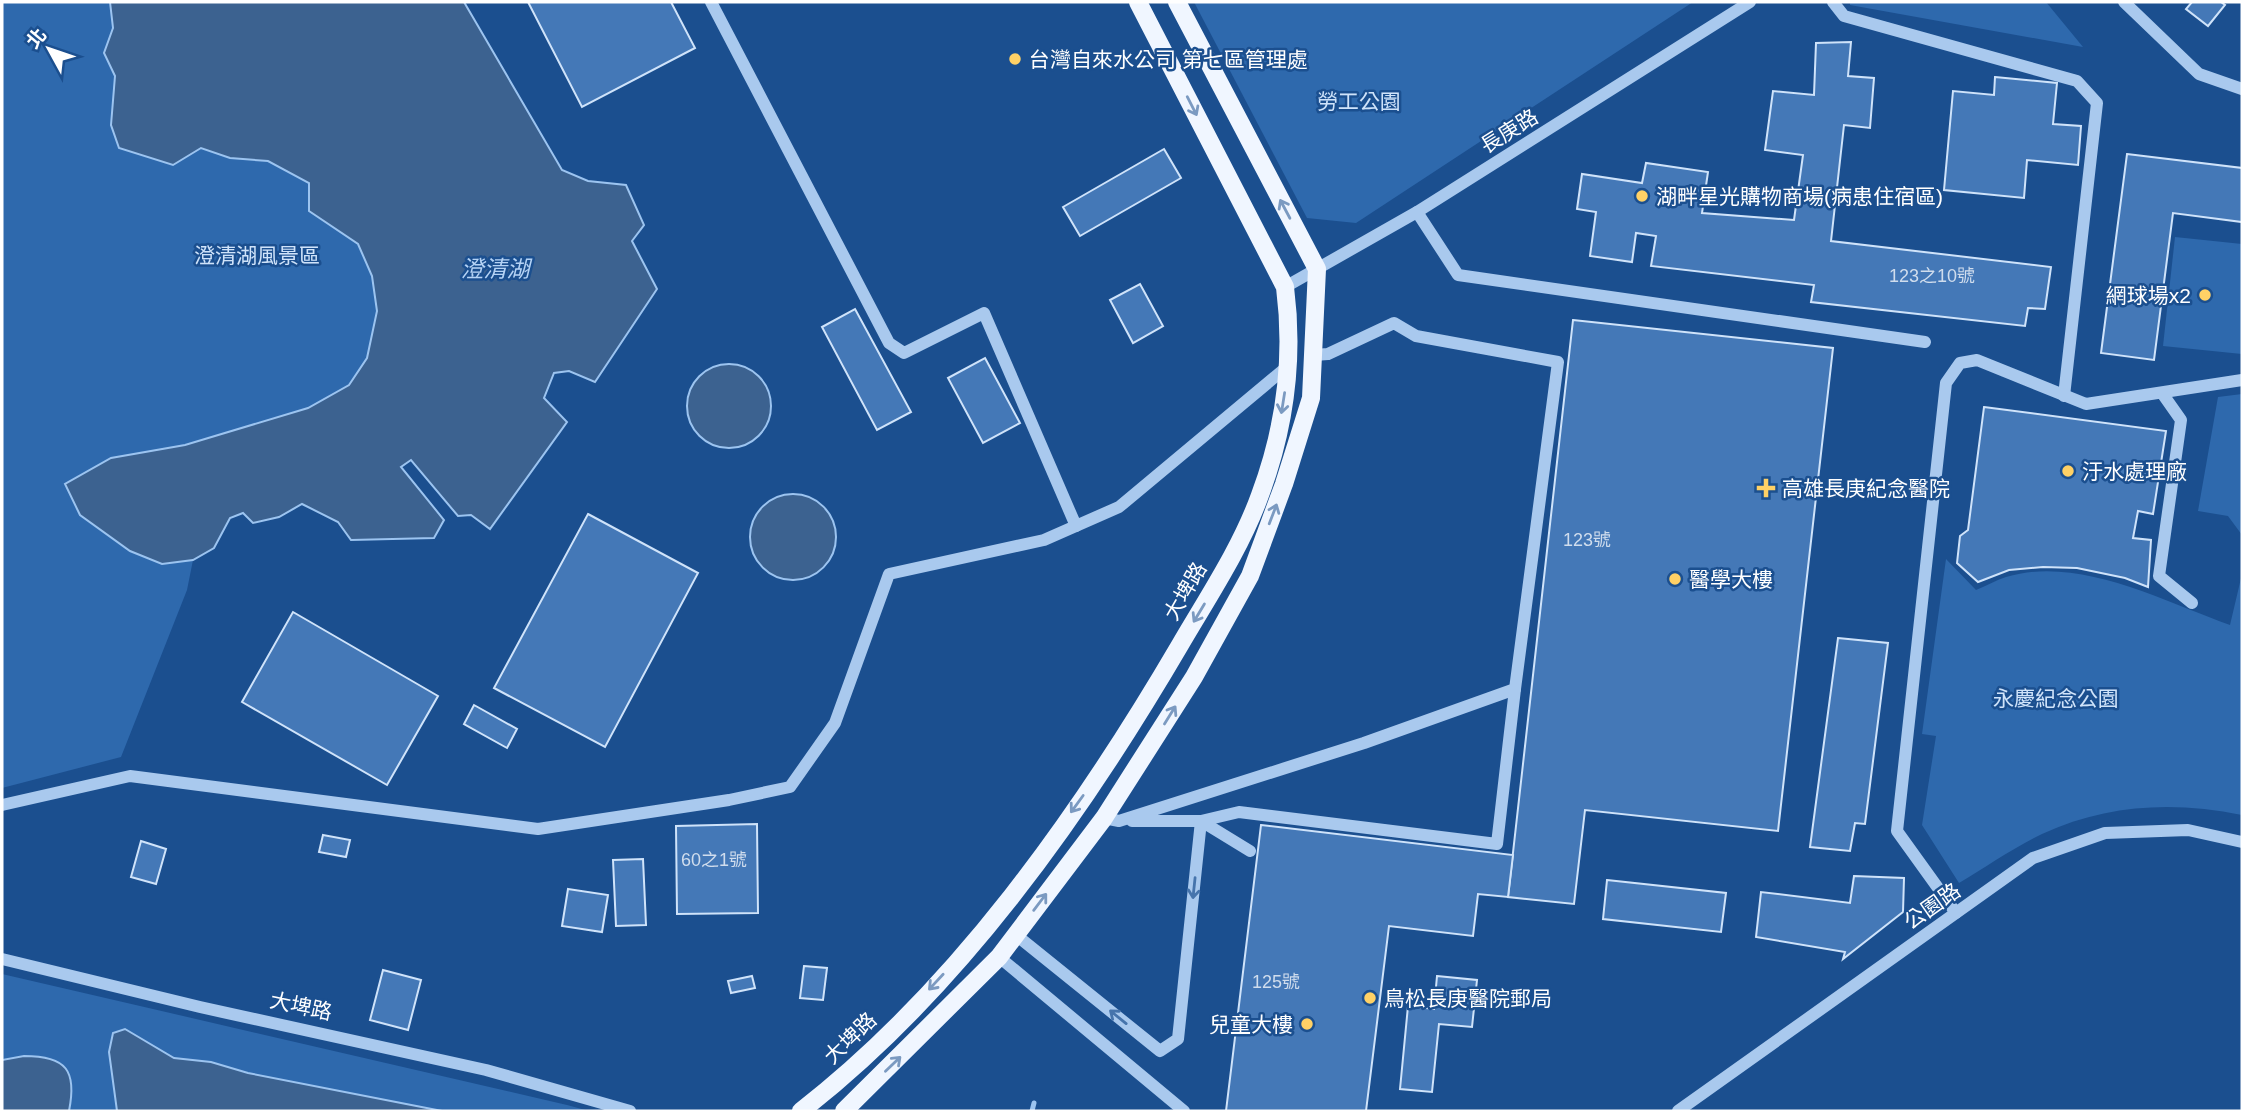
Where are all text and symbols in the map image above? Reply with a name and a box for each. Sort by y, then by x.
north arrow [14,14,84,84]
text: 北 [22,24,51,52]
place label: 台灣自來水公司 第七區管理處 [1029,48,1308,71]
marker: 台灣自來水公司 第七區管理處 [1007,51,1023,67]
park label: 勞工公園 [1317,90,1401,113]
one-way arrow [1186,95,1199,116]
street label: 長庚路 [1476,105,1542,157]
place label: 湖畔星光購物商場(病患住宿區) [1656,185,1943,208]
marker: 湖畔星光購物商場(病患住宿區) [1634,188,1650,204]
one-way arrow [1278,199,1291,220]
park label: 澄清湖風景區 [194,244,320,267]
water label: 澄清湖 [461,256,533,282]
house number: 123之10號 [1889,266,1975,286]
place label: 網球場x2 [2106,284,2191,307]
marker: 網球場x2 [2197,287,2213,303]
one-way arrow [1277,391,1290,414]
place label: 汙水處理廠 [2082,460,2187,483]
marker: 汙水處理廠 [2060,463,2076,479]
place label: 高雄長庚紀念醫院 [1782,477,1950,500]
marker: 高雄長庚紀念醫院 [1756,478,1776,498]
one-way arrow [1268,503,1281,525]
house number: 123號 [1563,530,1611,550]
street label: 大埤路 [1159,558,1211,624]
place label: 醫學大樓 [1689,568,1773,591]
marker: 醫學大樓 [1667,571,1683,587]
one-way arrow [1192,602,1206,622]
park label: 永慶紀念公園 [1993,687,2119,710]
one-way arrow [1163,706,1177,726]
one-way arrow [1070,794,1084,813]
house number: 60之1號 [681,850,747,870]
one-way arrow [1187,877,1200,899]
street label: 公園路 [1900,879,1964,933]
one-way arrow [1033,894,1048,912]
house number: 125號 [1252,972,1300,992]
one-way arrow [927,973,944,990]
place label: 鳥松長庚醫院郵局 [1384,987,1552,1010]
street label: 大埤路 [268,988,334,1024]
marker: 鳥松長庚醫院郵局 [1362,990,1378,1006]
street label: 大埤路 [819,1008,881,1068]
one-way arrow [1109,1010,1127,1025]
place label: 兒童大樓 [1209,1013,1293,1036]
marker: 兒童大樓 [1299,1016,1315,1032]
one-way arrow [884,1055,901,1072]

